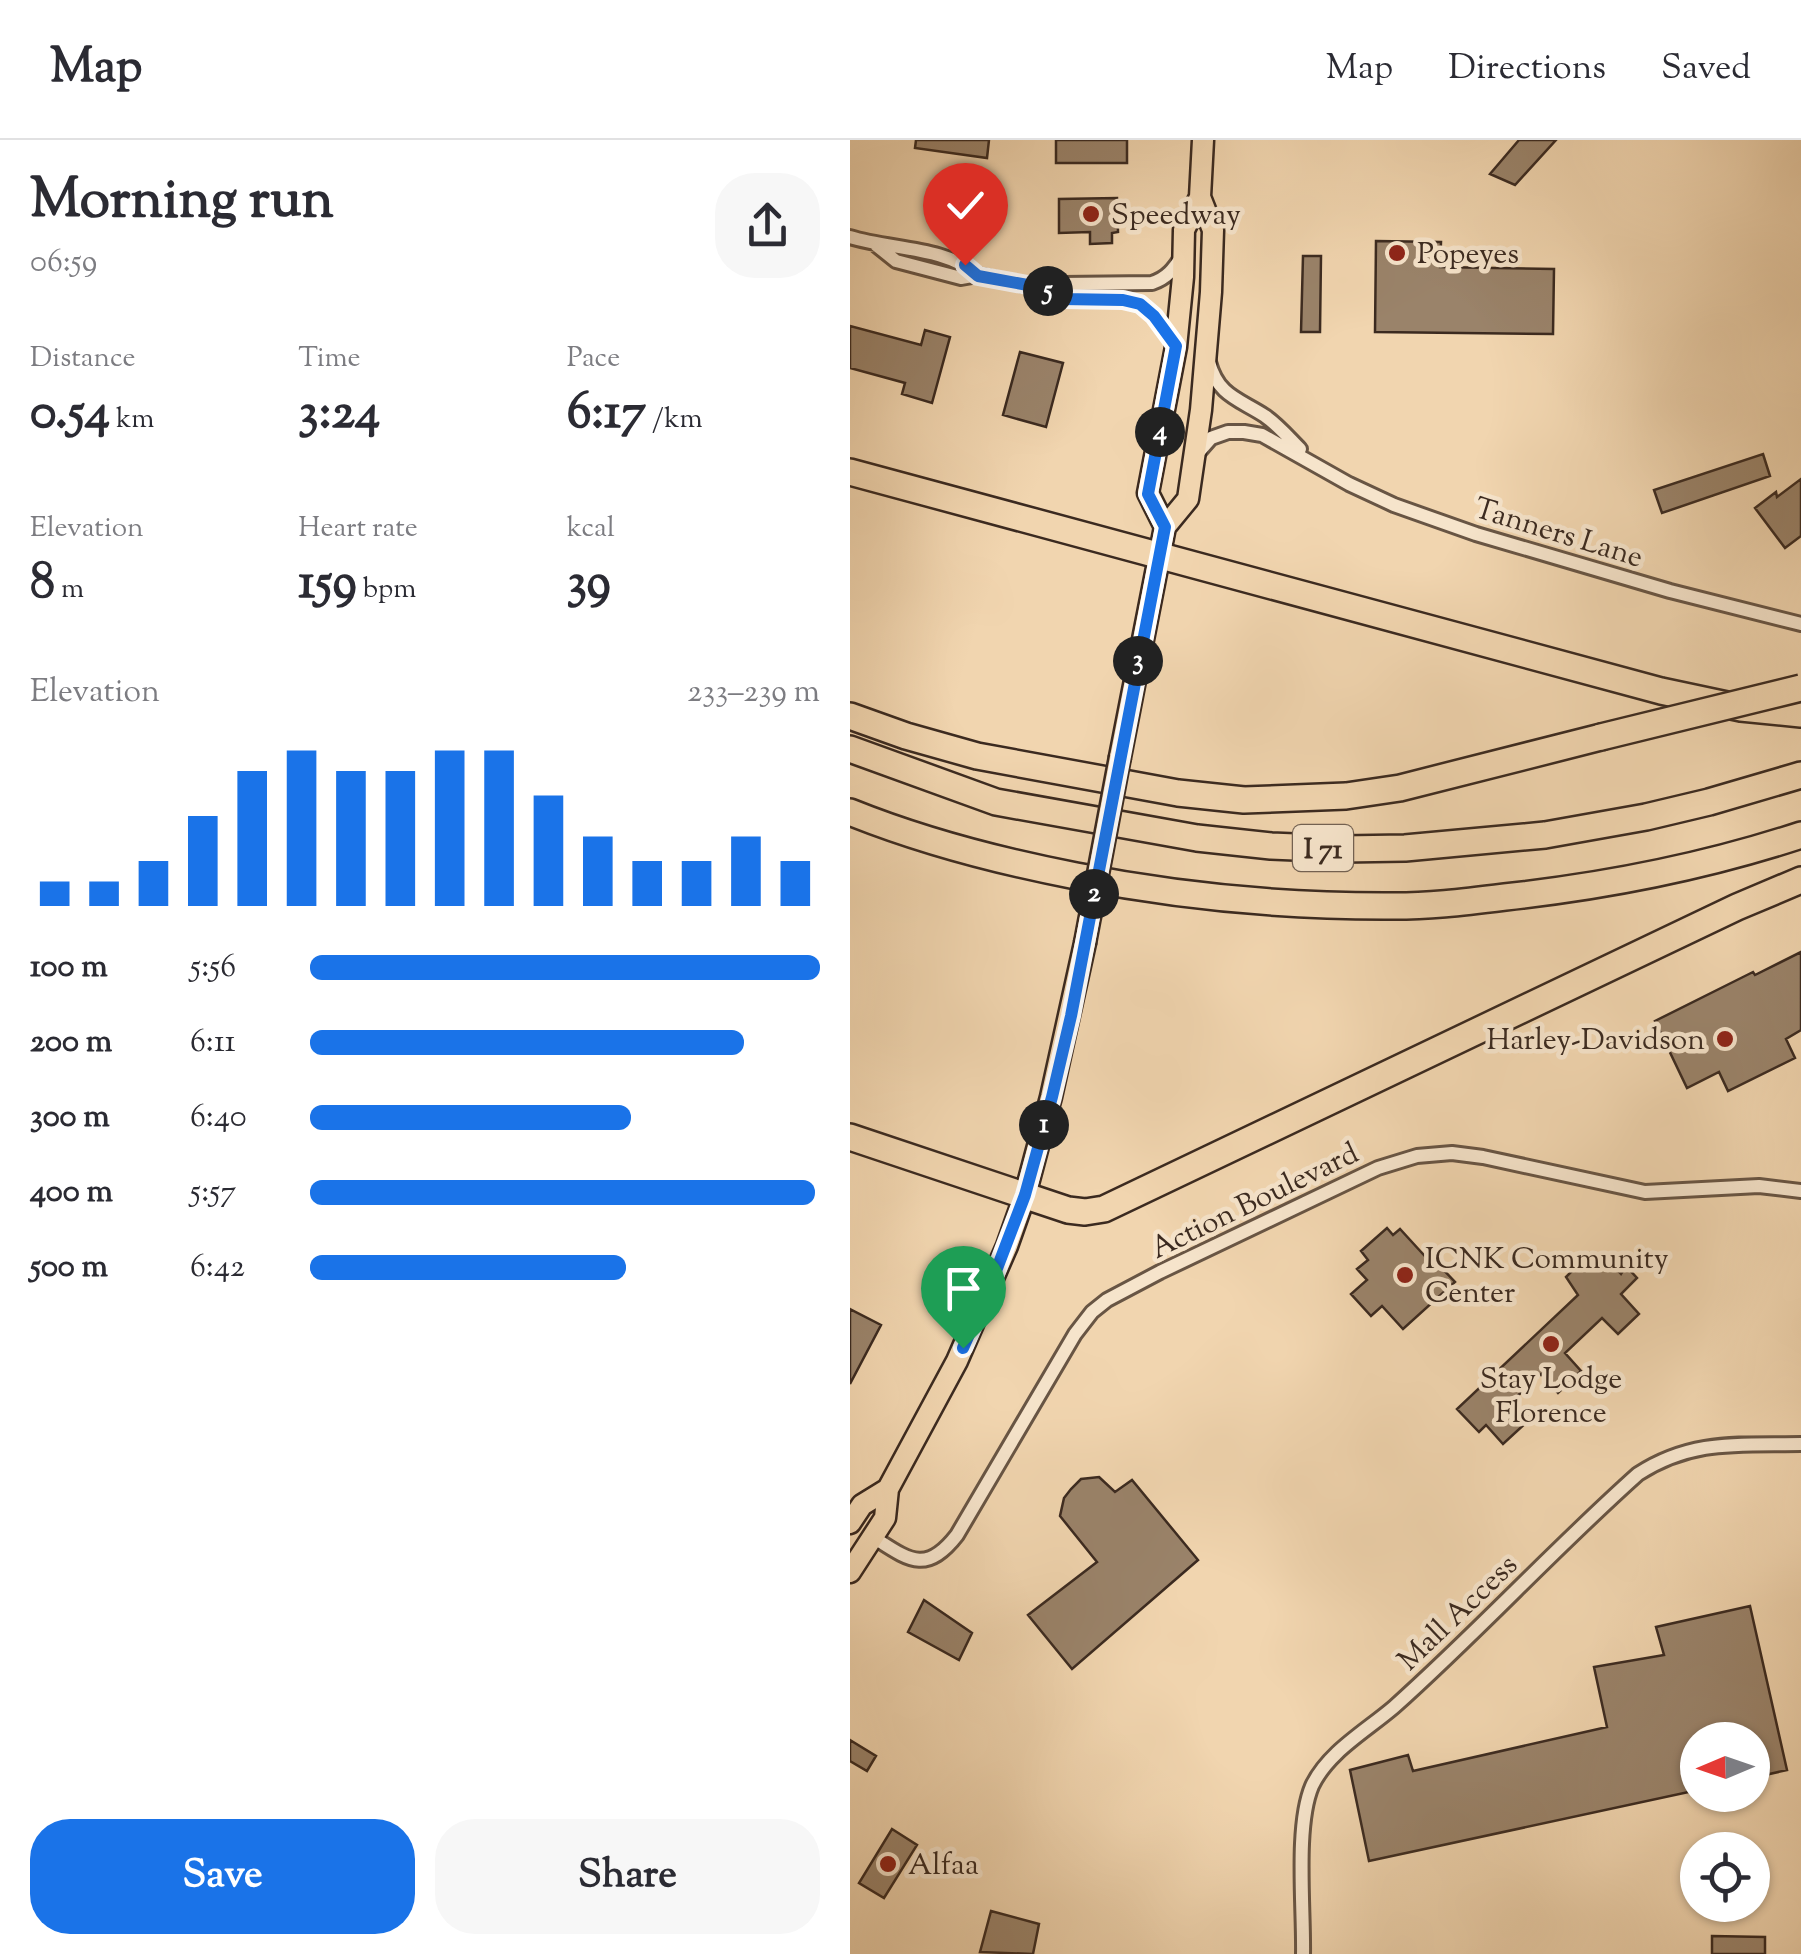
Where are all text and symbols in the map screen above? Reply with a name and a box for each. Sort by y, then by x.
text: Map [50,35,142,104]
text: Map [1326,44,1393,95]
text: Directions [1448,44,1606,95]
text: Saved [1661,44,1751,95]
text: Morning run [30,163,334,242]
pin [923,163,1008,266]
button: share [715,173,820,278]
icon: check [938,178,993,233]
place label: Speedway [1111,195,1241,238]
marker: Speedway [1080,203,1102,225]
place label: Popeyes [1417,234,1519,277]
text: 06:59 [30,240,97,286]
marker: Popeyes [1386,242,1408,264]
pin: 5 [1023,266,1073,316]
text: 5 [1043,271,1053,311]
text: Distance [30,339,136,379]
text: Time [298,339,361,379]
text: Pace [567,339,620,379]
text: 0.54 [30,379,110,451]
text: 3:24 [298,379,380,451]
text: 6:17 [567,379,646,451]
text: km [110,400,154,440]
text: /km [646,400,703,440]
pin: 4 [1135,407,1185,457]
text: 4 [1153,412,1167,452]
street label: Tanners Lane [1469,488,1648,580]
text: Elevation [30,509,144,549]
text: Heart rate [298,509,418,549]
text: kcal [567,509,615,549]
text: 8 [30,549,55,621]
text: 159 [298,549,357,621]
text: 39 [567,549,611,621]
text: m [55,570,84,610]
text: bpm [357,570,416,610]
pin: 3 [1113,636,1163,686]
text: 3 [1132,641,1144,681]
text: Elevation [30,670,160,716]
text: 233–239 m [687,670,820,716]
road number: I 71 [1293,825,1353,871]
pin: 2 [1069,869,1119,919]
text: 2 [1087,874,1101,914]
text: 100 m [30,945,108,991]
text: 5:56 [190,945,236,991]
text: 200 m [30,1020,112,1066]
text: 6:11 [190,1020,236,1066]
place label: Harley-Davidson [1486,1020,1705,1063]
marker: Harley-Davidson [1714,1028,1736,1050]
text: 300 m [30,1095,110,1141]
text: 6:40 [190,1095,247,1141]
pin: 1 [1019,1100,1069,1150]
text: 1 [1039,1105,1049,1145]
street label: Action Boulevard [1144,1133,1367,1271]
text: 400 m [30,1170,113,1216]
text: 5:57 [190,1170,236,1216]
place label: ICNK Community Center [1425,1239,1669,1316]
text: 500 m [30,1245,108,1291]
text: 6:42 [190,1245,245,1291]
pin [921,1246,1006,1349]
icon: arrive [936,1261,991,1316]
marker: ICNK Community Center [1394,1264,1416,1286]
marker: Stay Lodge Florence [1540,1333,1562,1355]
place label: Stay Lodge Florence [1480,1359,1622,1436]
street label: Mall Access [1389,1546,1528,1682]
north arrow [1680,1722,1770,1812]
map controls [1680,1722,1770,1922]
button: Save [30,1819,415,1934]
button: Share [435,1819,820,1934]
button: locate [1680,1832,1770,1922]
place label: Alfaa [908,1845,979,1888]
marker: Alfaa [877,1853,899,1875]

